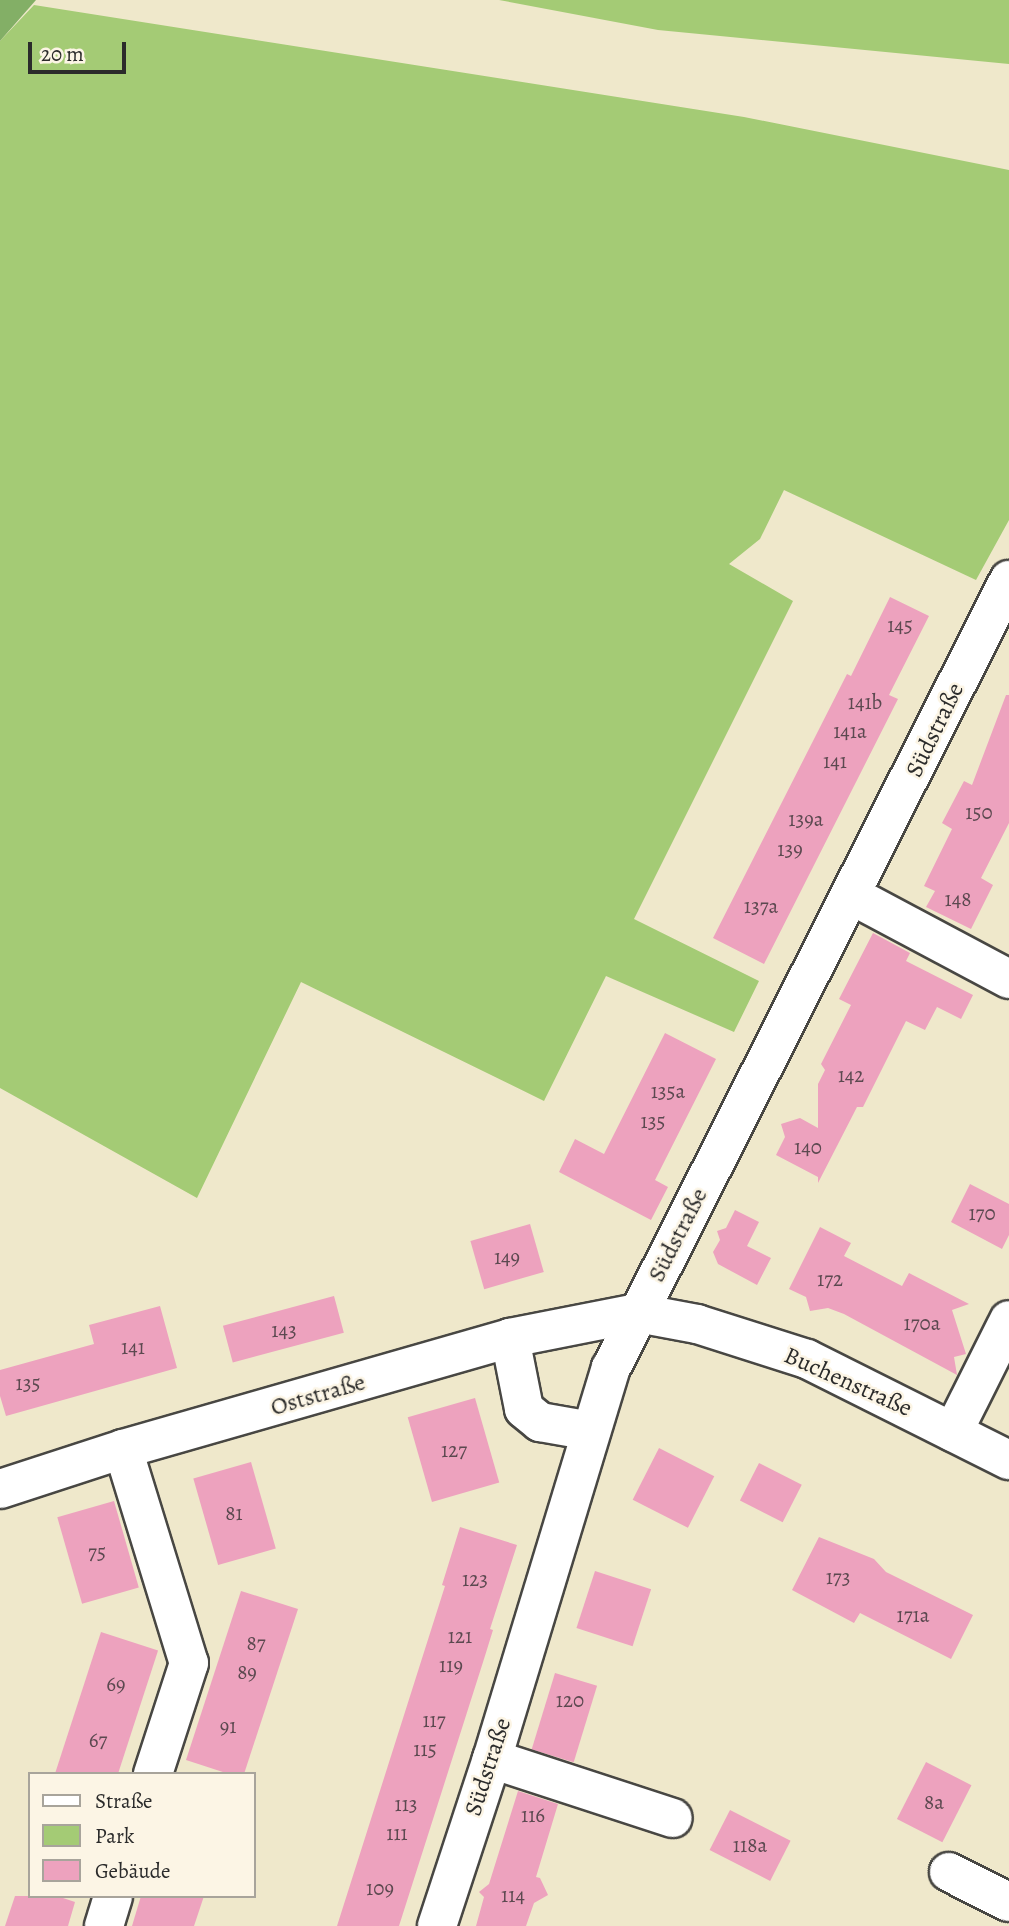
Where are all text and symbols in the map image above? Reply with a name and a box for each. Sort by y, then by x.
scale bar [32,28,130,72]
text: 20 m [41,40,84,68]
house number: 145 [887,612,913,638]
street label: Südstraße [900,678,970,782]
house number: 141b [848,689,882,715]
house number: 141a [833,718,867,744]
house number: 141 [823,748,847,774]
house number: 150 [965,799,993,825]
house number: 139a [788,806,824,832]
house number: 139 [777,836,803,862]
house number: 148 [945,886,971,912]
house number: 137a [744,893,778,919]
house number: 142 [838,1062,864,1088]
house number: 135a [651,1078,685,1104]
house number: 135 [641,1108,665,1134]
house number: 140 [794,1134,822,1160]
street label: Südstraße [642,1183,714,1287]
house number: 170 [968,1200,996,1226]
house number: 149 [494,1244,520,1270]
house number: 172 [817,1266,843,1292]
house number: 170a [904,1310,940,1336]
house number: 143 [271,1317,297,1343]
house number: 141 [121,1334,145,1360]
street label: Buchenstraße [780,1341,916,1423]
street label: Oststraße [267,1368,369,1422]
house number: 135 [16,1370,40,1396]
house number: 127 [441,1437,467,1463]
house number: 81 [225,1500,243,1526]
house number: 75 [88,1539,106,1565]
house number: 173 [826,1564,850,1590]
house number: 123 [462,1566,488,1592]
house number: 171a [897,1602,929,1628]
house number: 121 [448,1623,472,1649]
house number: 87 [246,1630,266,1656]
house number: 119 [439,1652,463,1678]
house number: 89 [237,1659,257,1685]
house number: 69 [106,1671,126,1697]
house number: 120 [556,1687,584,1713]
house number: 117 [422,1707,446,1733]
house number: 91 [220,1713,236,1739]
street label: Südstraße [459,1714,517,1820]
house number: 67 [89,1727,107,1753]
house number: 115 [413,1736,437,1762]
legend [28,1772,256,1898]
text: Straße [95,1787,153,1815]
house number: 8a [924,1789,944,1815]
house number: 113 [394,1791,418,1817]
house number: 116 [521,1802,545,1828]
house number: 111 [386,1820,408,1846]
text: Park [95,1822,134,1850]
house number: 118a [733,1832,767,1858]
text: Gebäude [95,1857,171,1885]
house number: 109 [366,1875,394,1901]
house number: 114 [501,1882,525,1908]

